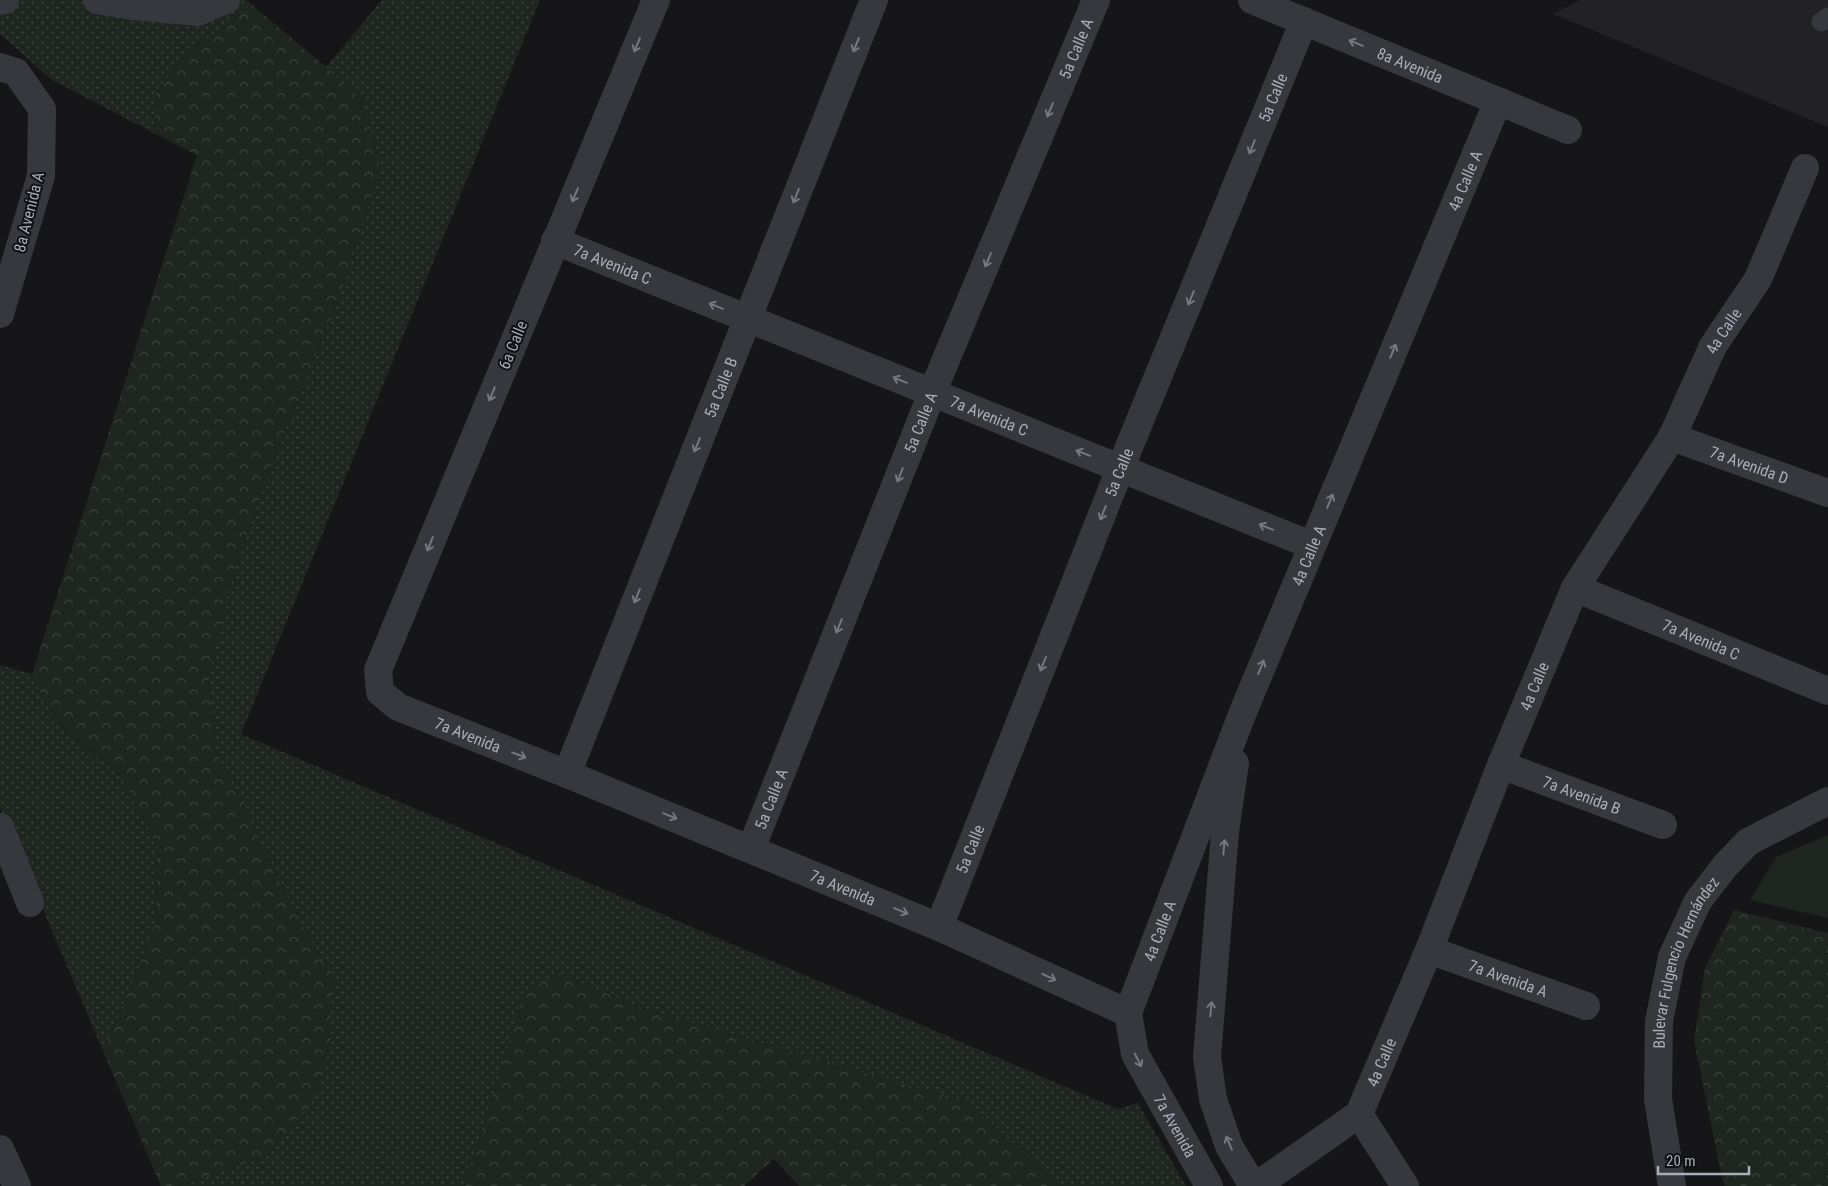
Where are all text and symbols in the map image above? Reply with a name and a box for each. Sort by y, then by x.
street label: 5a Calle A [1055,15,1097,81]
one-way arrow [632,37,641,52]
one-way arrow [851,37,860,52]
one-way arrow [1349,37,1364,47]
street label: 8a Avenida [1374,43,1446,87]
street label: 5a Calle [1254,70,1291,125]
one-way arrow [1045,102,1055,117]
one-way arrow [1247,140,1256,155]
street label: 4a Calle A [1444,148,1486,214]
street label: 8a Avenida A [10,170,48,254]
one-way arrow [569,187,579,202]
one-way arrow [791,188,800,203]
street label: 7a Avenida C [571,240,654,288]
one-way arrow [982,252,991,267]
one-way arrow [1185,290,1195,305]
one-way arrow [709,301,725,310]
street label: 4a Calle [1701,304,1745,356]
street label: 6a Calle [495,318,531,372]
one-way arrow [1389,344,1398,359]
street label: 5a Calle B [700,354,741,420]
one-way arrow [892,374,907,383]
one-way arrow [487,386,497,401]
street label: 5a Calle A [900,389,941,456]
street label: 7a Avenida C [948,391,1031,440]
one-way arrow [692,437,701,452]
street label: 7a Avenida D [1707,442,1791,488]
street label: 5a Calle [1101,445,1137,499]
one-way arrow [1076,448,1091,458]
one-way arrow [894,467,904,482]
one-way arrow [1326,494,1335,509]
one-way arrow [1098,505,1107,520]
one-way arrow [1259,522,1274,531]
street label: 4a Calle A [1287,522,1329,588]
one-way arrow [425,536,435,551]
one-way arrow [632,588,641,603]
street label: 7a Avenida C [1659,615,1743,664]
one-way arrow [834,618,843,633]
one-way arrow [1038,656,1047,671]
street label: 4a Calle [1515,659,1553,713]
one-way arrow [1257,660,1266,675]
street label: 7a Avenida [432,713,504,756]
one-way arrow [511,751,526,760]
street label: 5a Calle A [750,766,792,832]
street label: 7a Avenida B [1540,772,1623,818]
one-way arrow [662,812,677,821]
street label: 5a Calle [952,822,988,876]
one-way arrow [1219,839,1229,855]
street label: 7a Avenida [807,865,879,909]
street label: Bulevar Fulgencio Hernández [1649,873,1723,1049]
street label: 4a Calle A [1139,898,1180,964]
one-way arrow [893,906,908,916]
street label: 7a Avenida A [1466,955,1550,1001]
one-way arrow [1041,973,1056,982]
one-way arrow [1206,1001,1215,1017]
street label: 4a Calle [1362,1035,1400,1089]
one-way arrow [1134,1052,1143,1067]
street label: 7a Avenida [1150,1091,1201,1161]
one-way arrow [1224,1136,1233,1151]
scale bar [1658,1144,1749,1176]
text: 20 m [1666,1152,1696,1170]

